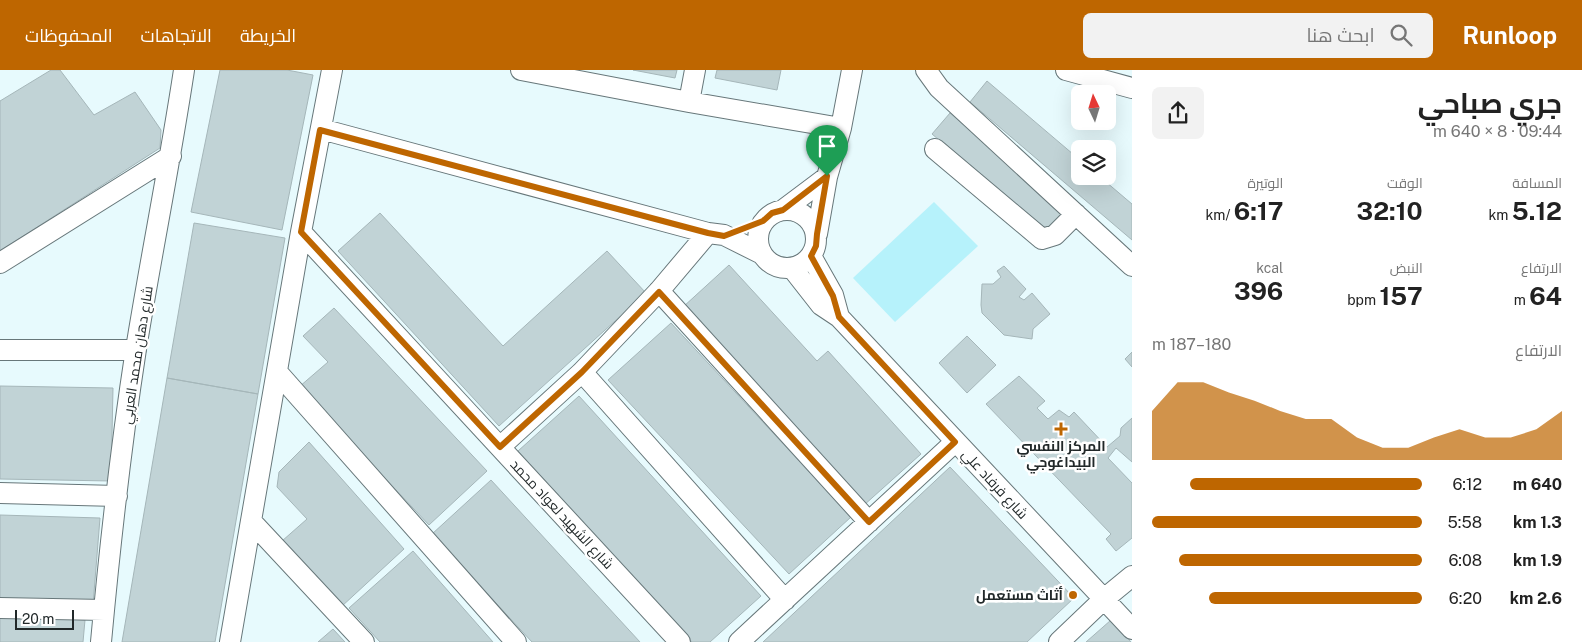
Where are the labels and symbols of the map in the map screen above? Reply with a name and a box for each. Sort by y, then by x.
north arrow [1071,85,1116,130]
pin [806,125,848,176]
street label: شارع دهان محمد العربي [118,285,160,426]
marker: المركز النفسي البيداغوجي [1054,422,1068,436]
place label: المركز النفسي البيداغوجي [1016,438,1106,474]
street label: شارع فرفاد علي [956,446,1031,525]
street label: شارع الشهيد لعواد محمد [506,456,617,573]
place label: أثاث مستعمل [976,586,1063,604]
marker: أثاث مستعمل [1067,589,1079,601]
scale bar [15,607,74,630]

